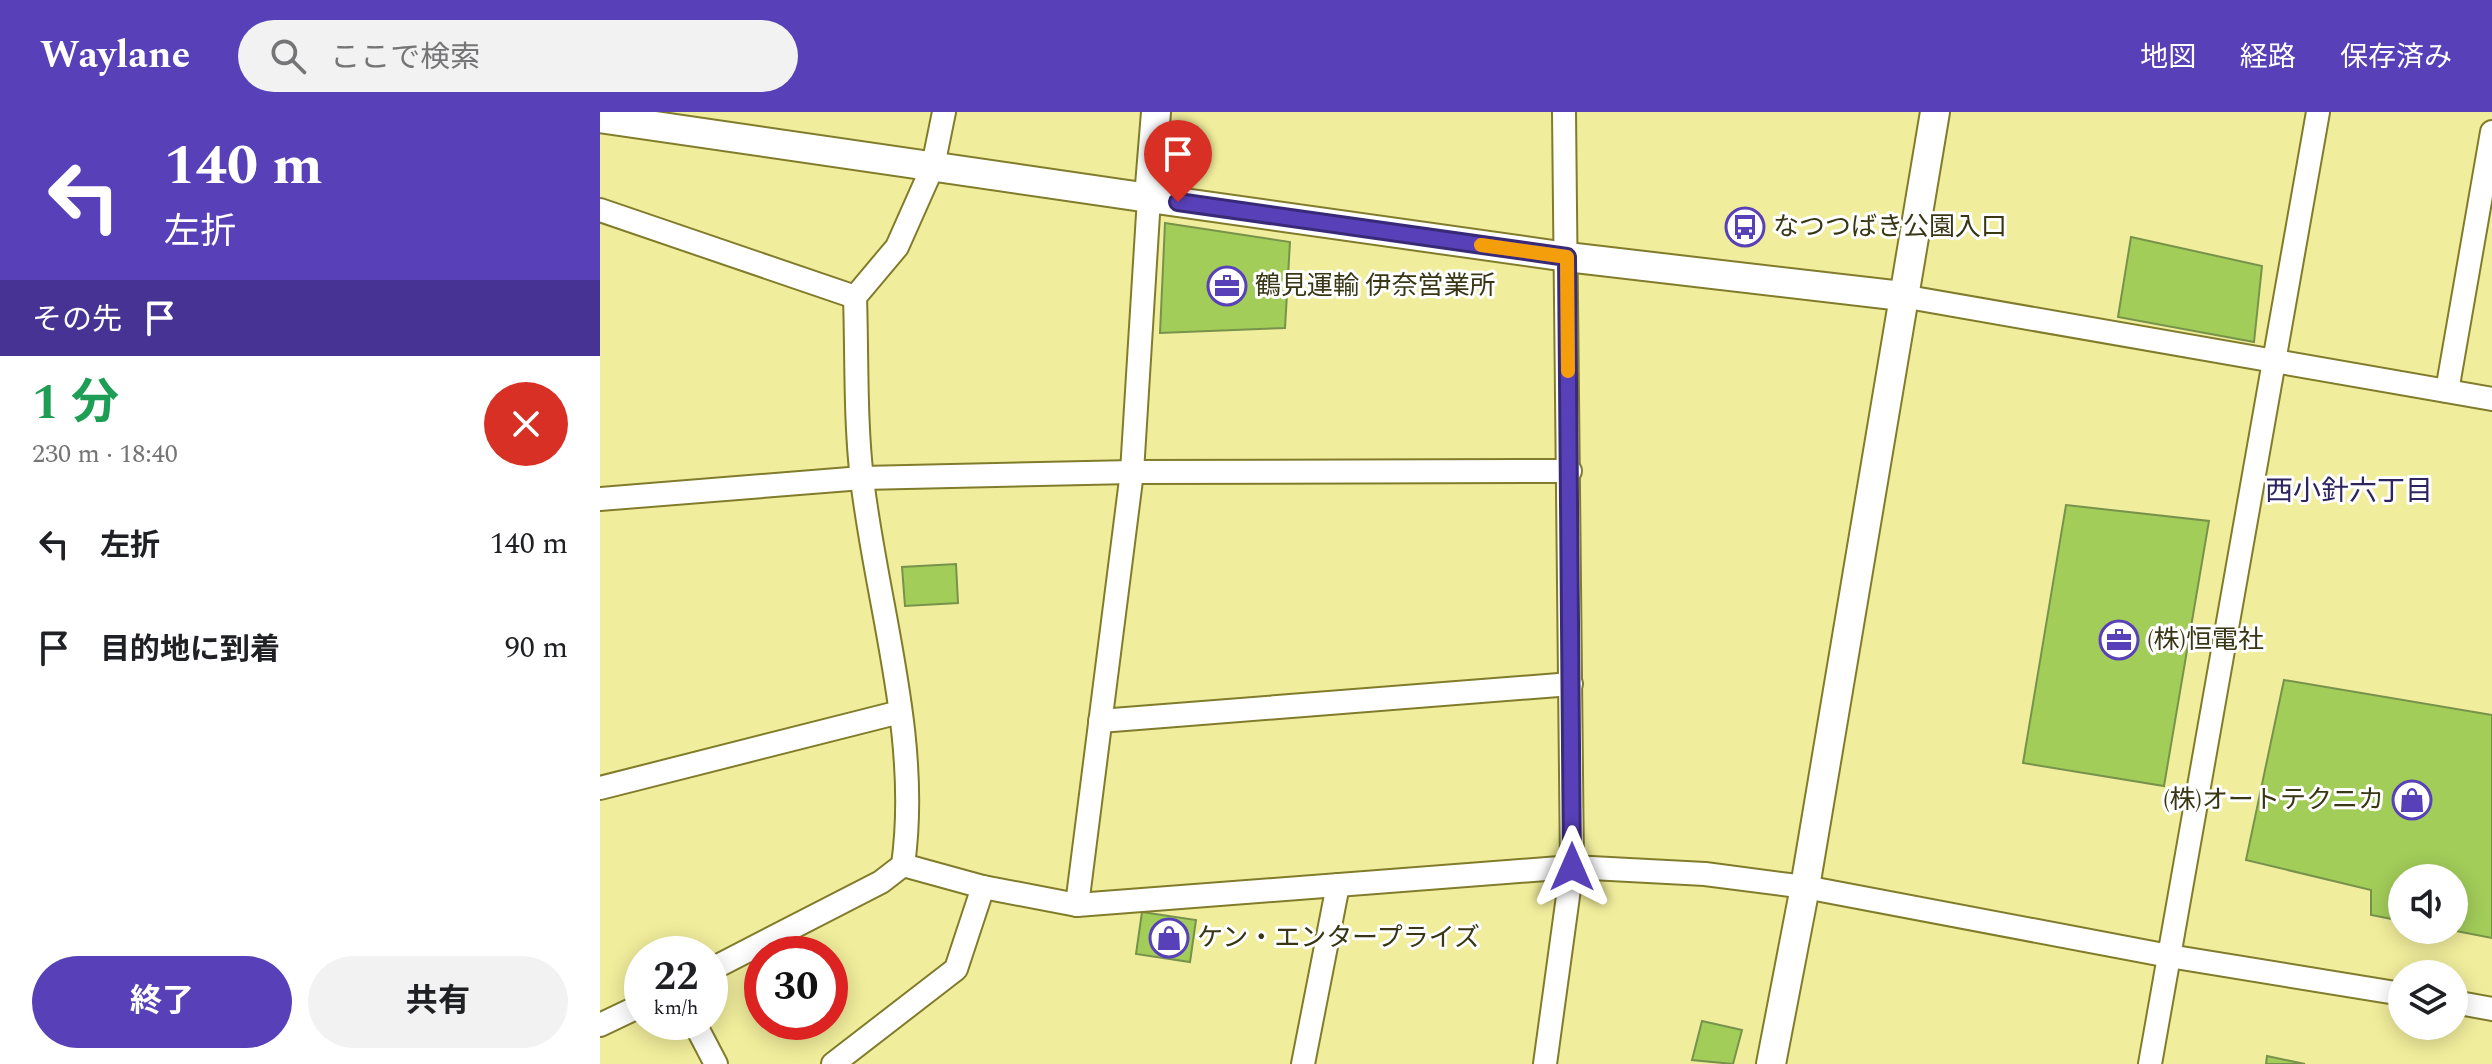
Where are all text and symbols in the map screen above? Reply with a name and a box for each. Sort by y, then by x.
search box [238,20,798,92]
text: Waylane [40,27,190,85]
icon: search [266,34,310,78]
text: ここで検索 [330,35,480,81]
text: 地図 [2140,36,2196,79]
text: 経路 [2240,36,2296,79]
text: 保存済み [2340,36,2452,79]
pin [1144,120,1212,202]
text: 140 m [164,124,323,209]
icon: arrive [1156,132,1200,176]
icon: left [32,144,136,248]
text: 左折 [164,205,236,260]
bus stop icon: なつつばき公園入口 [1724,206,1766,248]
place label: なつつばき公園入口 [1773,207,2007,247]
office icon: 鶴見運輸 伊奈営業所 [1206,265,1248,307]
place label: 鶴見運輸 伊奈営業所 [1255,266,1496,306]
icon: arrive [138,296,182,340]
text: その先 [32,297,122,343]
text: 1 分 [32,367,119,440]
button: close [484,382,568,466]
text: 230 m · 18:40 [32,434,178,474]
district label: 西小針六丁目 [2265,470,2433,513]
text: 140 m [490,521,568,567]
icon: left [32,522,76,566]
text: 左折 [100,523,160,569]
office icon: (株)恒電社 [2098,619,2140,661]
place label: (株)恒電社 [2147,620,2264,660]
text: 90 m [505,625,568,671]
icon: arrive [32,626,76,670]
text: 目的地に到着 [100,627,280,673]
shop icon: (株)オートテクニカ [2391,779,2433,821]
place label: (株)オートテクニカ [2163,780,2384,820]
position arrow [1530,825,1614,909]
map controls [2388,864,2468,1040]
button: sound [2388,864,2468,944]
shop icon: ケン・エンタープライズ [1148,917,1190,959]
place label: ケン・エンタープライズ [1197,918,1480,958]
speed limit sign: 30 [744,936,848,1040]
text: 22 [654,947,698,1008]
button: 終了 [32,956,292,1048]
button: 共有 [308,956,568,1048]
button: layers [2388,960,2468,1040]
text: km/h [654,993,699,1023]

